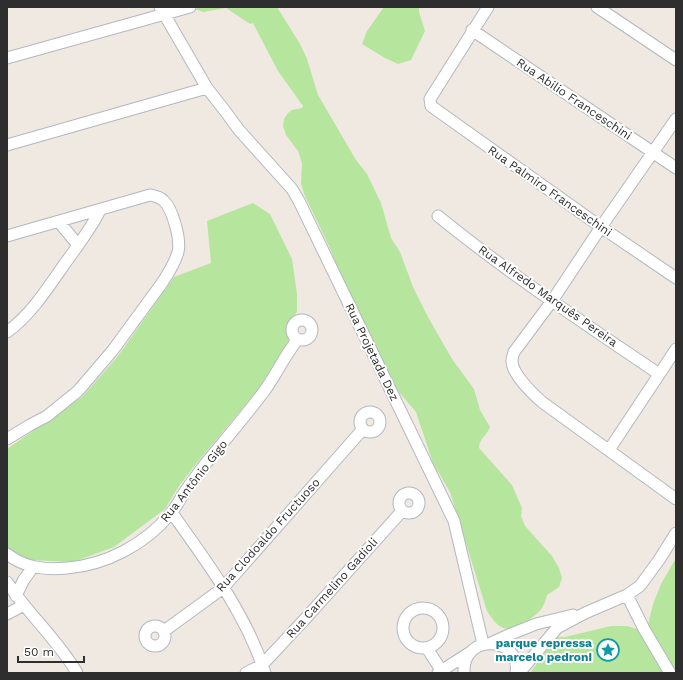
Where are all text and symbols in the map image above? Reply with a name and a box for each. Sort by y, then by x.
street label: Rua Abilio Franceschini [514,55,634,143]
street label: Rua Palmiro Franceschini [485,143,615,239]
street label: Rua Alfredo Marquês Pereira [476,242,620,350]
street label: Rua Projetada Dez [342,301,402,403]
street label: Rua Antônio Gigo [158,437,230,525]
street label: Rua Clodoaldo Fructuoso [213,475,323,595]
street label: Rua Carmelino Gadioli [283,535,381,641]
place label: parque repressa marcelo pedroni [495,636,592,664]
place icon: parque repressa marcelo pedroni [595,637,621,663]
scale bar [18,638,84,664]
text: 50 m [24,645,54,659]

